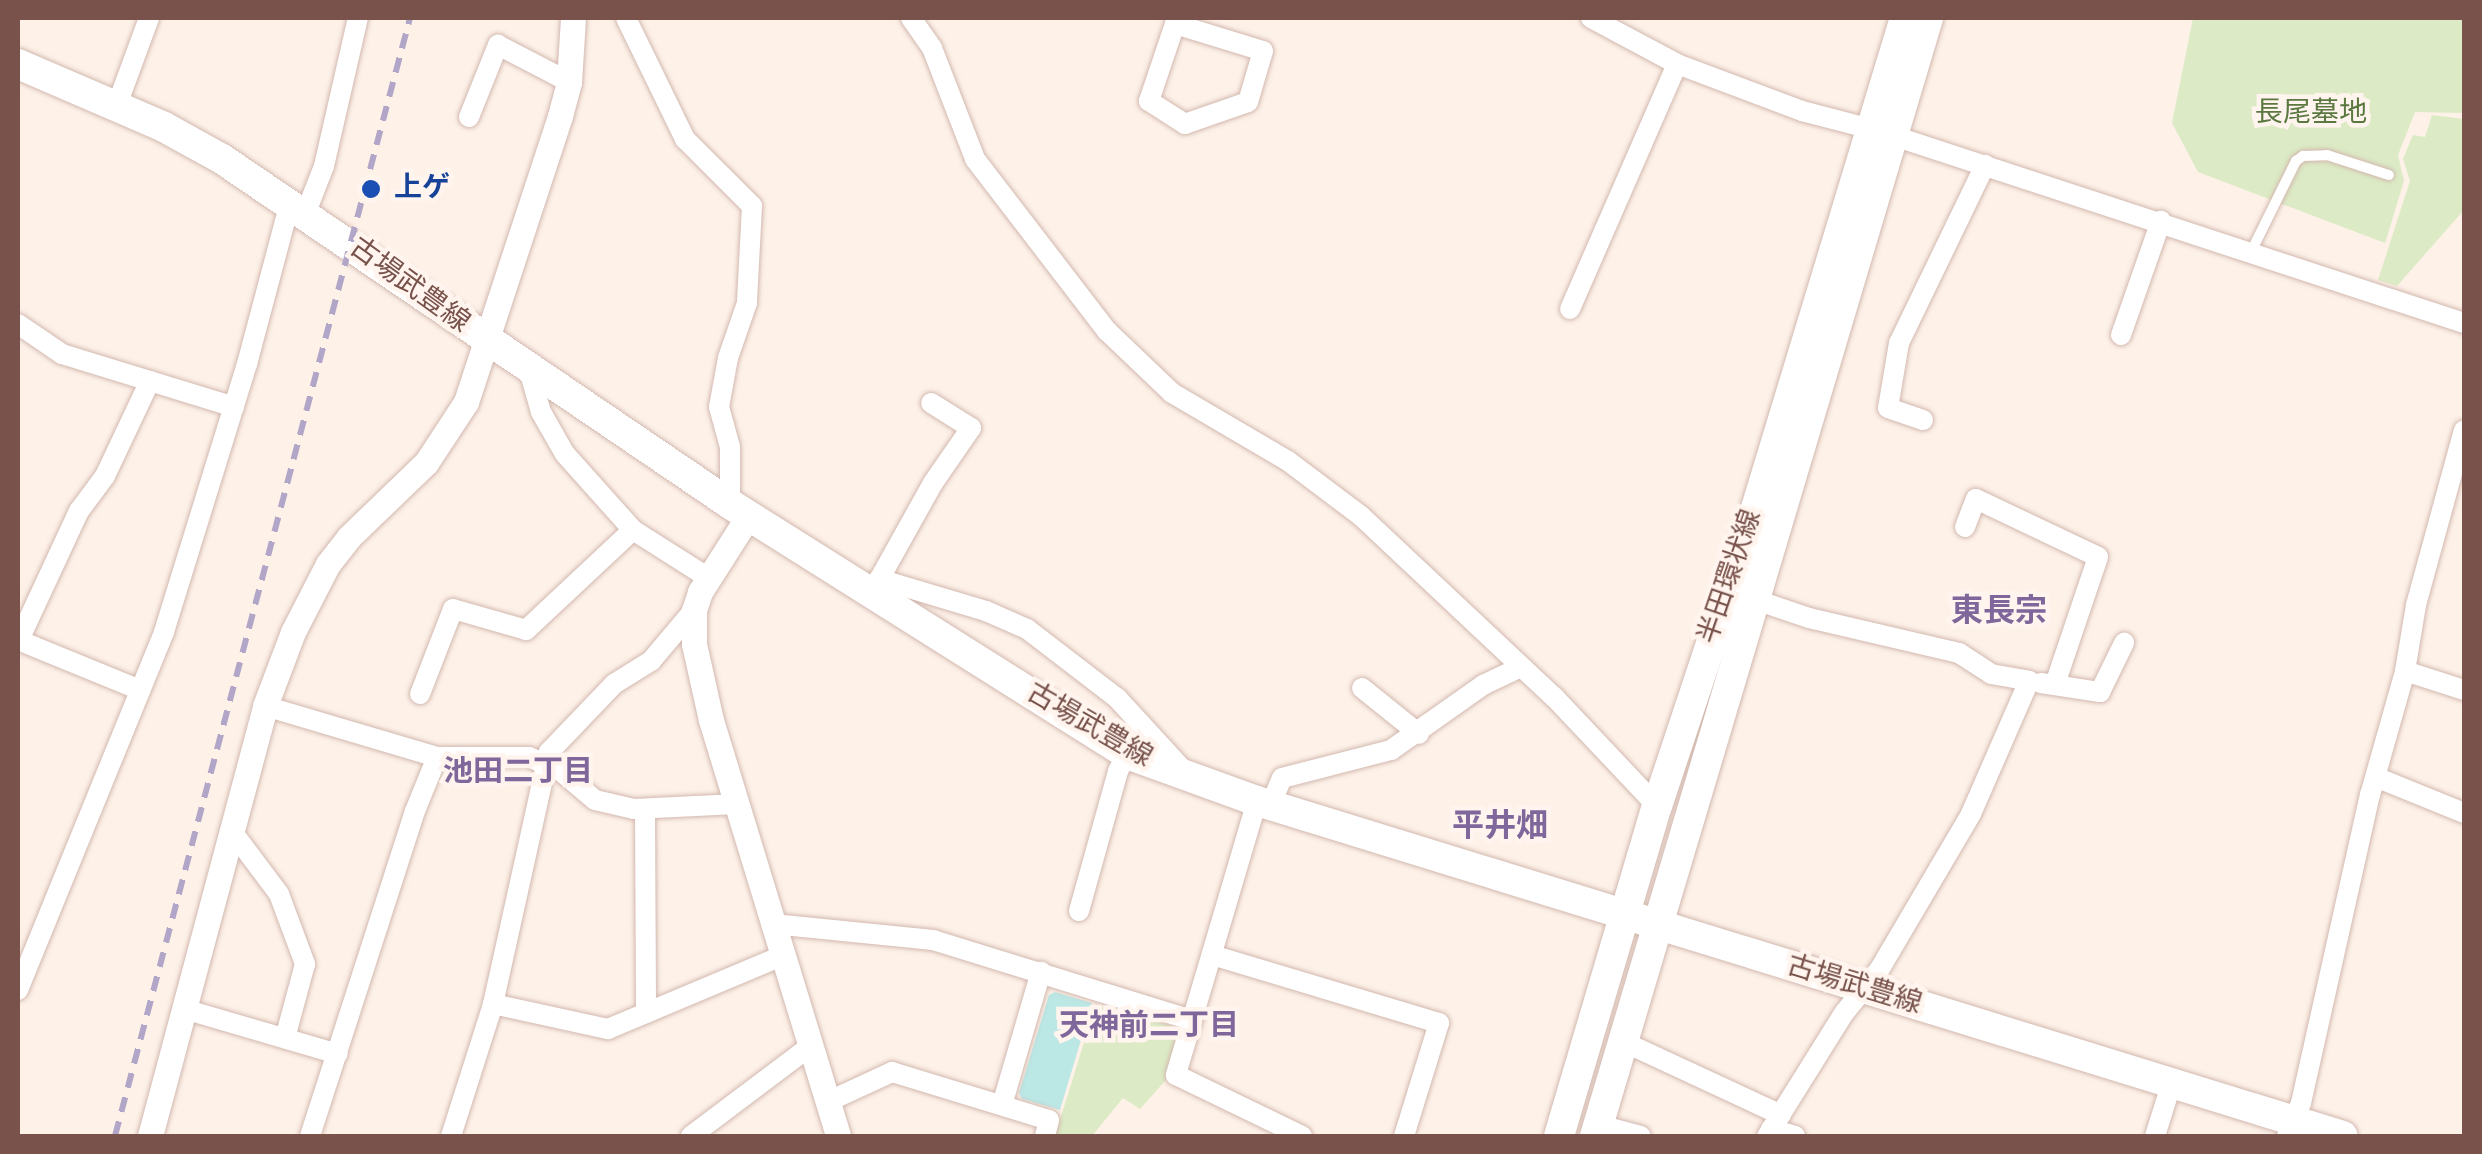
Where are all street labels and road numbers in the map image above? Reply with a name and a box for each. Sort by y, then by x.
street label: 古場武豊線 [342,231,476,341]
street label: 半田環状線 [1692,505,1770,649]
street label: 古場武豊線 [1020,676,1158,776]
street label: 古場武豊線 [1782,949,1926,1023]

